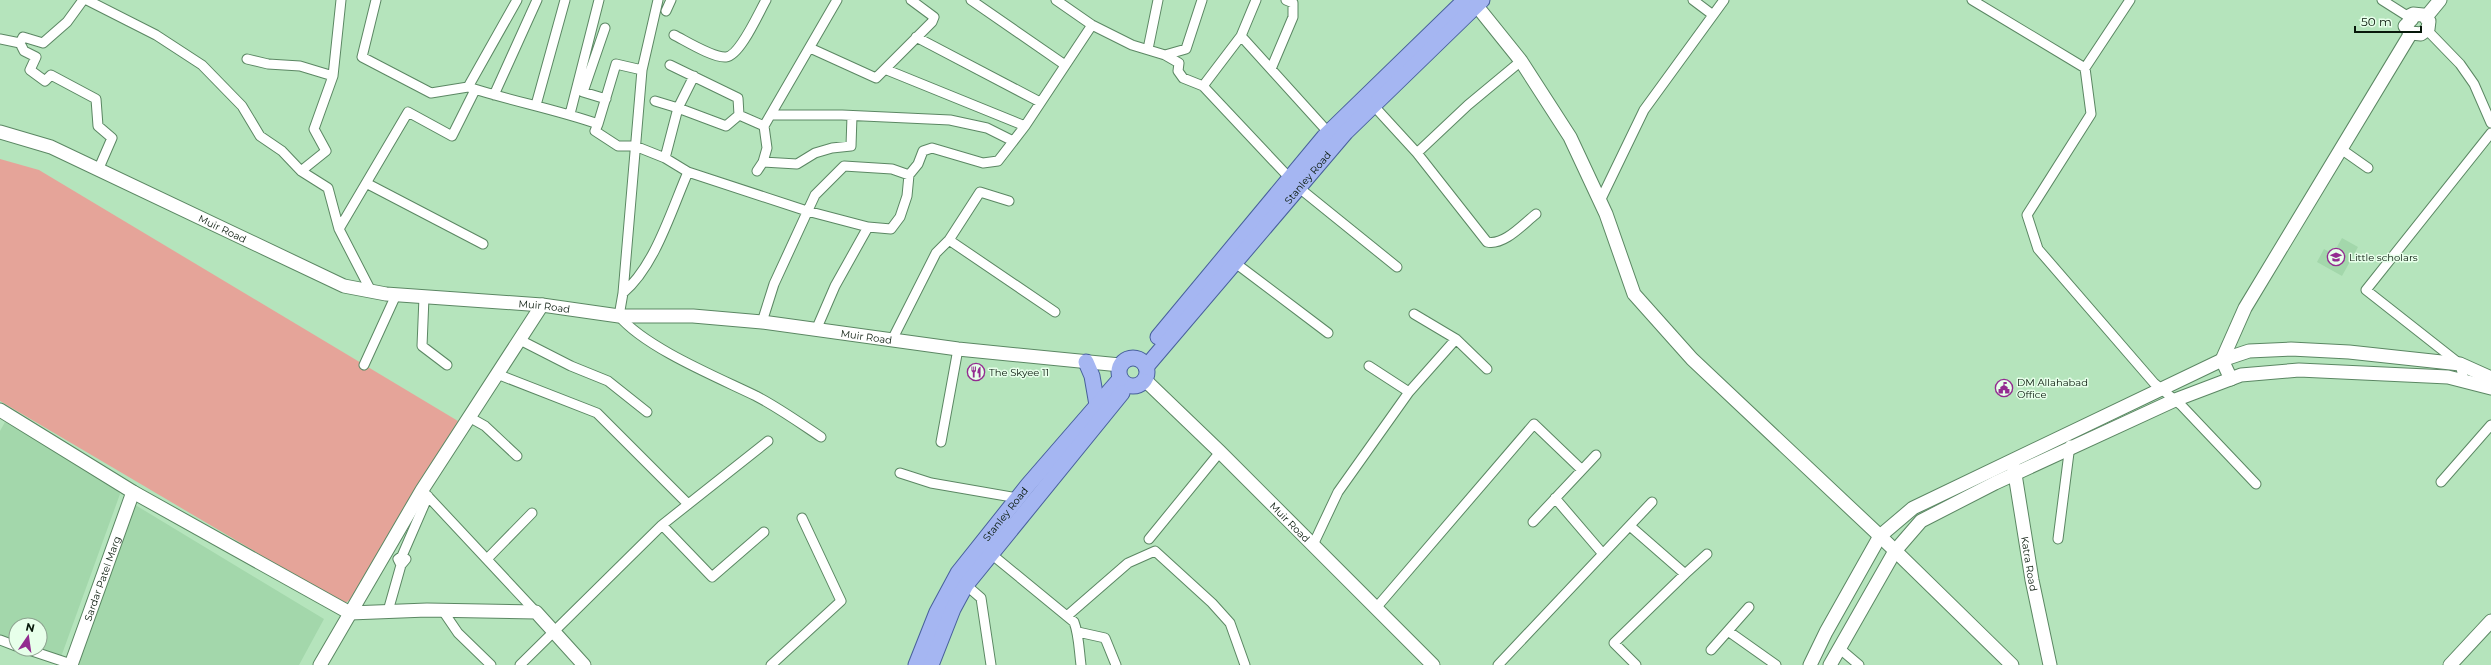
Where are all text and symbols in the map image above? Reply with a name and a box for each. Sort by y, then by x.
scale bar [2355,8,2421,34]
text: 50 m [2361,14,2392,29]
street label: Stanley Road [1281,148,1334,207]
street label: Muir Road [196,211,249,245]
school or university icon: Little scholars [2326,247,2346,267]
place label: Little scholars [2349,251,2418,264]
street label: Muir Road [518,297,571,315]
street label: Muir Road [840,326,893,346]
restaurant icon: The Skyee 11 [966,362,986,382]
place label: The Skyee 11 [989,366,1049,379]
place label: DM Allahabad Office [2017,376,2088,401]
public building icon: DM Allahabad Office [1994,378,2014,398]
street label: Stanley Road [980,484,1031,543]
street label: Muir Road [1267,499,1313,545]
street label: Sardar Patel Marg [81,534,123,623]
street label: Katra Road [2019,535,2041,592]
north arrow [8,617,48,657]
text: N [24,619,36,635]

